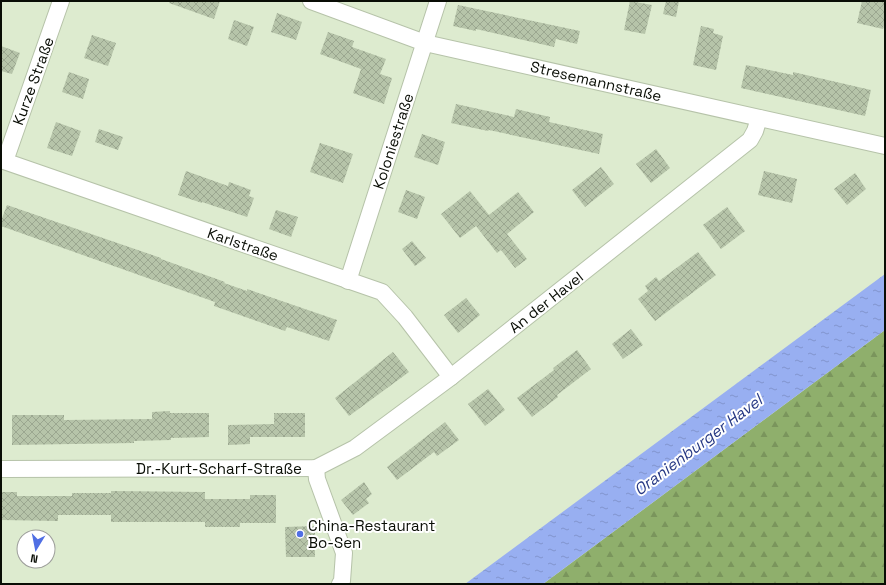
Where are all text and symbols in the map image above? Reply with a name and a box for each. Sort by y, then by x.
street label: Kurze Straße [8,34,58,128]
street label: Stresemannstraße [529,57,664,105]
street label: Koloniestraße [369,91,417,191]
street label: Karlstraße [205,223,281,265]
street label: An der Havel [505,267,587,337]
water label: Oranienburger Havel [630,389,768,500]
street label: Dr.-Kurt-Scharf-Straße [136,459,302,478]
place label: China-Restaurant Bo-Sen [308,516,436,552]
north arrow [16,529,56,569]
marker: China-Restaurant Bo-Sen [295,529,305,539]
text: N [29,551,39,566]

